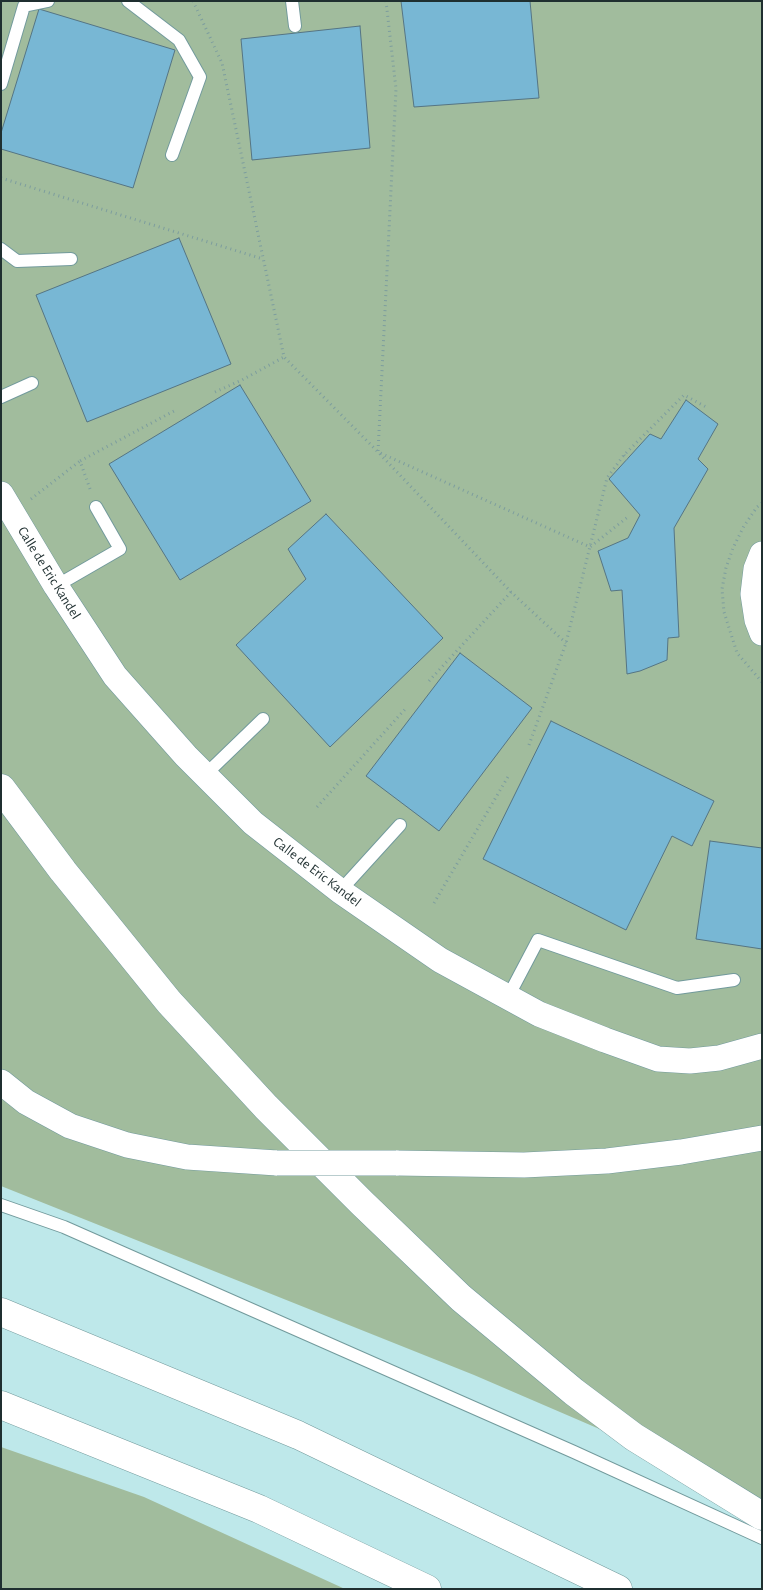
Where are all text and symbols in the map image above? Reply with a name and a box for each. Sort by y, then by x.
street label: Calle de Eric Kandel [14,524,84,622]
street label: Calle de Eric Kandel [270,833,364,911]

